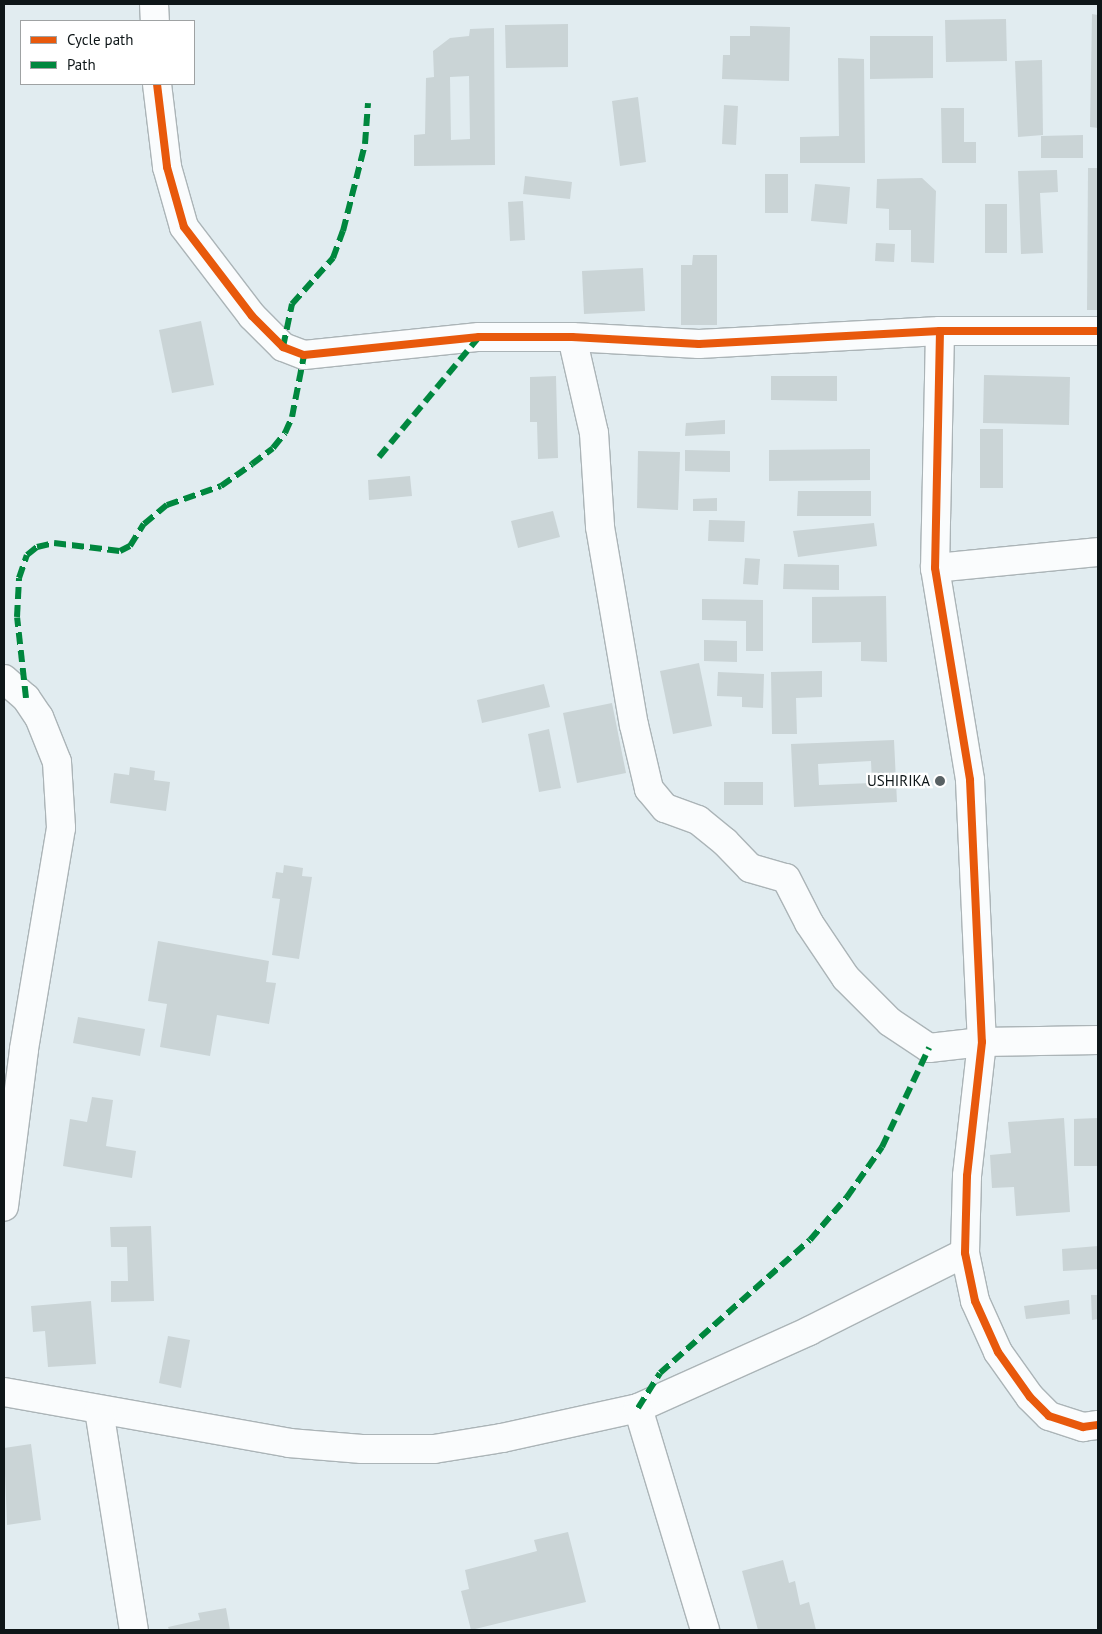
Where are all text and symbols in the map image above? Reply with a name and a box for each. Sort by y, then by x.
legend [20,20,195,85]
text: Cycle path [67,30,133,49]
text: Path [67,55,96,74]
place label: USHIRIKA [867,772,930,790]
marker: USHIRIKA [934,775,946,787]

